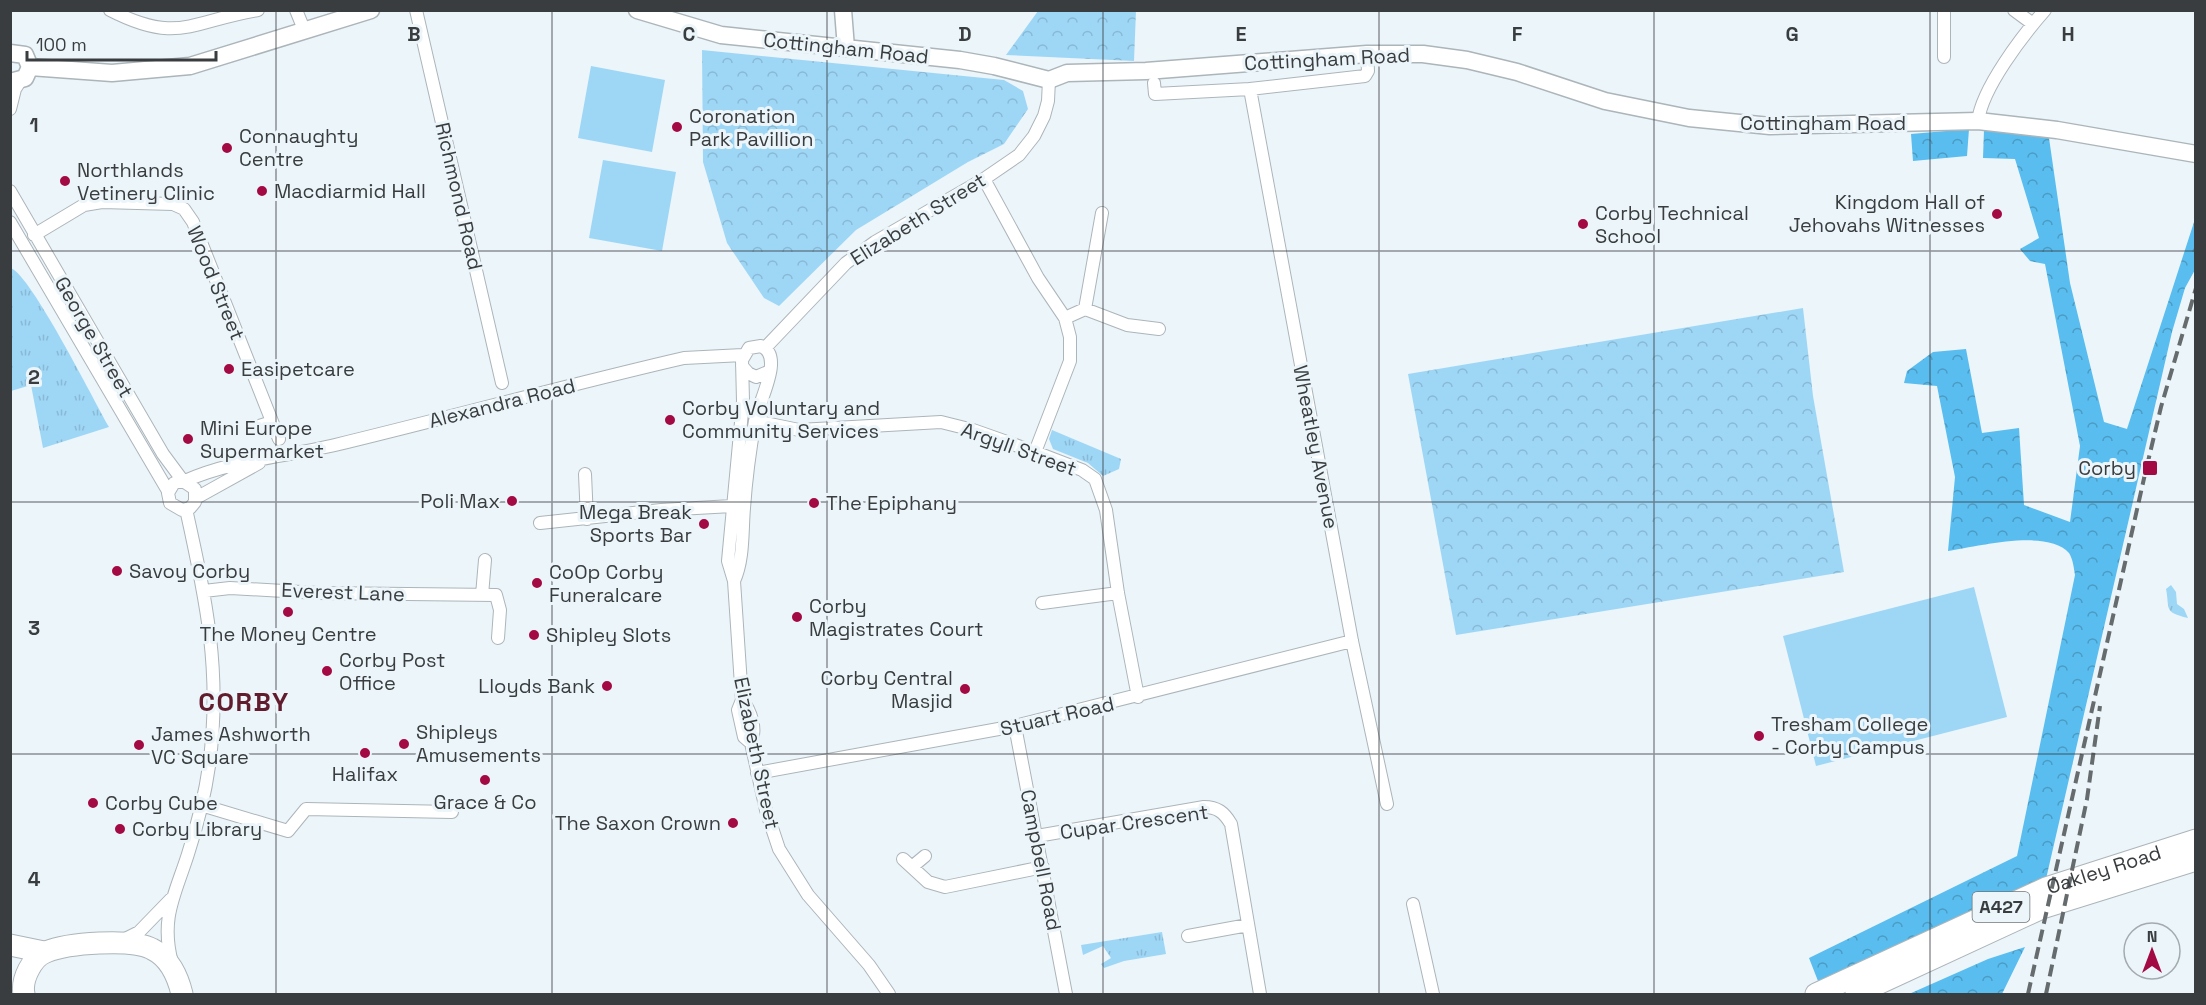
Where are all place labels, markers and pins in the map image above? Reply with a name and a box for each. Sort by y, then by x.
place label: Coronation Park Pavillion [689,103,814,152]
marker: Coronation Park Pavillion [670,120,684,134]
place label: Connaughty Centre [239,123,358,172]
marker: Connaughty Centre [220,141,234,155]
place label: Northlands Vetinery Clinic [77,157,215,206]
marker: Northlands Vetinery Clinic [58,174,72,188]
place label: Macdiarmid Hall [274,178,426,204]
marker: Macdiarmid Hall [255,184,269,198]
place label: Kingdom Hall of Jehovahs Witnesses [1789,189,1985,238]
place label: Corby Technical School [1595,200,1749,249]
marker: Kingdom Hall of Jehovahs Witnesses [1990,207,2004,221]
marker: Corby Technical School [1576,217,1590,231]
place label: Easipetcare [241,356,355,382]
marker: Easipetcare [222,362,236,376]
place label: Corby Voluntary and Community Services [682,395,880,444]
marker: Corby Voluntary and Community Services [663,413,677,427]
place label: Mini Europe Supermarket [200,415,324,464]
marker: Mini Europe Supermarket [181,432,195,446]
place label: Corby [2078,455,2136,481]
marker: Corby [2141,459,2159,477]
place label: Poli Max [420,488,500,514]
place label: The Epiphany [826,490,957,516]
marker: Poli Max [505,494,519,508]
marker: The Epiphany [807,496,821,510]
place label: Mega Break Sports Bar [579,499,692,548]
marker: Mega Break Sports Bar [697,517,711,531]
place label: Savoy Corby [129,558,250,584]
place label: CoOp Corby Funeralcare [549,559,663,608]
marker: Savoy Corby [110,564,124,578]
marker: CoOp Corby Funeralcare [530,576,544,590]
place label: Corby Magistrates Court [809,593,983,642]
marker: The Money Centre [281,605,295,619]
marker: Corby Magistrates Court [790,610,804,624]
place label: The Money Centre [199,621,377,647]
place label: Shipley Slots [546,622,671,648]
marker: Shipley Slots [527,628,541,642]
place label: Corby Post Office [339,647,446,696]
marker: Corby Post Office [320,664,334,678]
place label: Corby Central Masjid [821,665,953,714]
place label: Lloyds Bank [478,673,595,699]
marker: Lloyds Bank [600,679,614,693]
marker: Corby Central Masjid [958,682,972,696]
place label: Tresham College - Corby Campus [1771,711,1928,760]
place label: Shipleys Amusements [416,719,541,768]
place label: James Ashworth VC Square [151,721,311,770]
marker: Tresham College - Corby Campus [1752,729,1766,743]
marker: Shipleys Amusements [397,737,411,751]
marker: James Ashworth VC Square [132,738,146,752]
marker: Halifax [358,746,372,760]
place label: Halifax [332,761,398,787]
marker: Grace & Co [478,773,492,787]
place label: Grace & Co [434,789,537,815]
place label: Corby Cube [105,790,218,816]
marker: Corby Cube [86,796,100,810]
place label: The Saxon Crown [555,810,721,836]
place label: Corby Library [132,816,262,842]
marker: The Saxon Crown [726,816,740,830]
marker: Corby Library [113,822,127,836]

